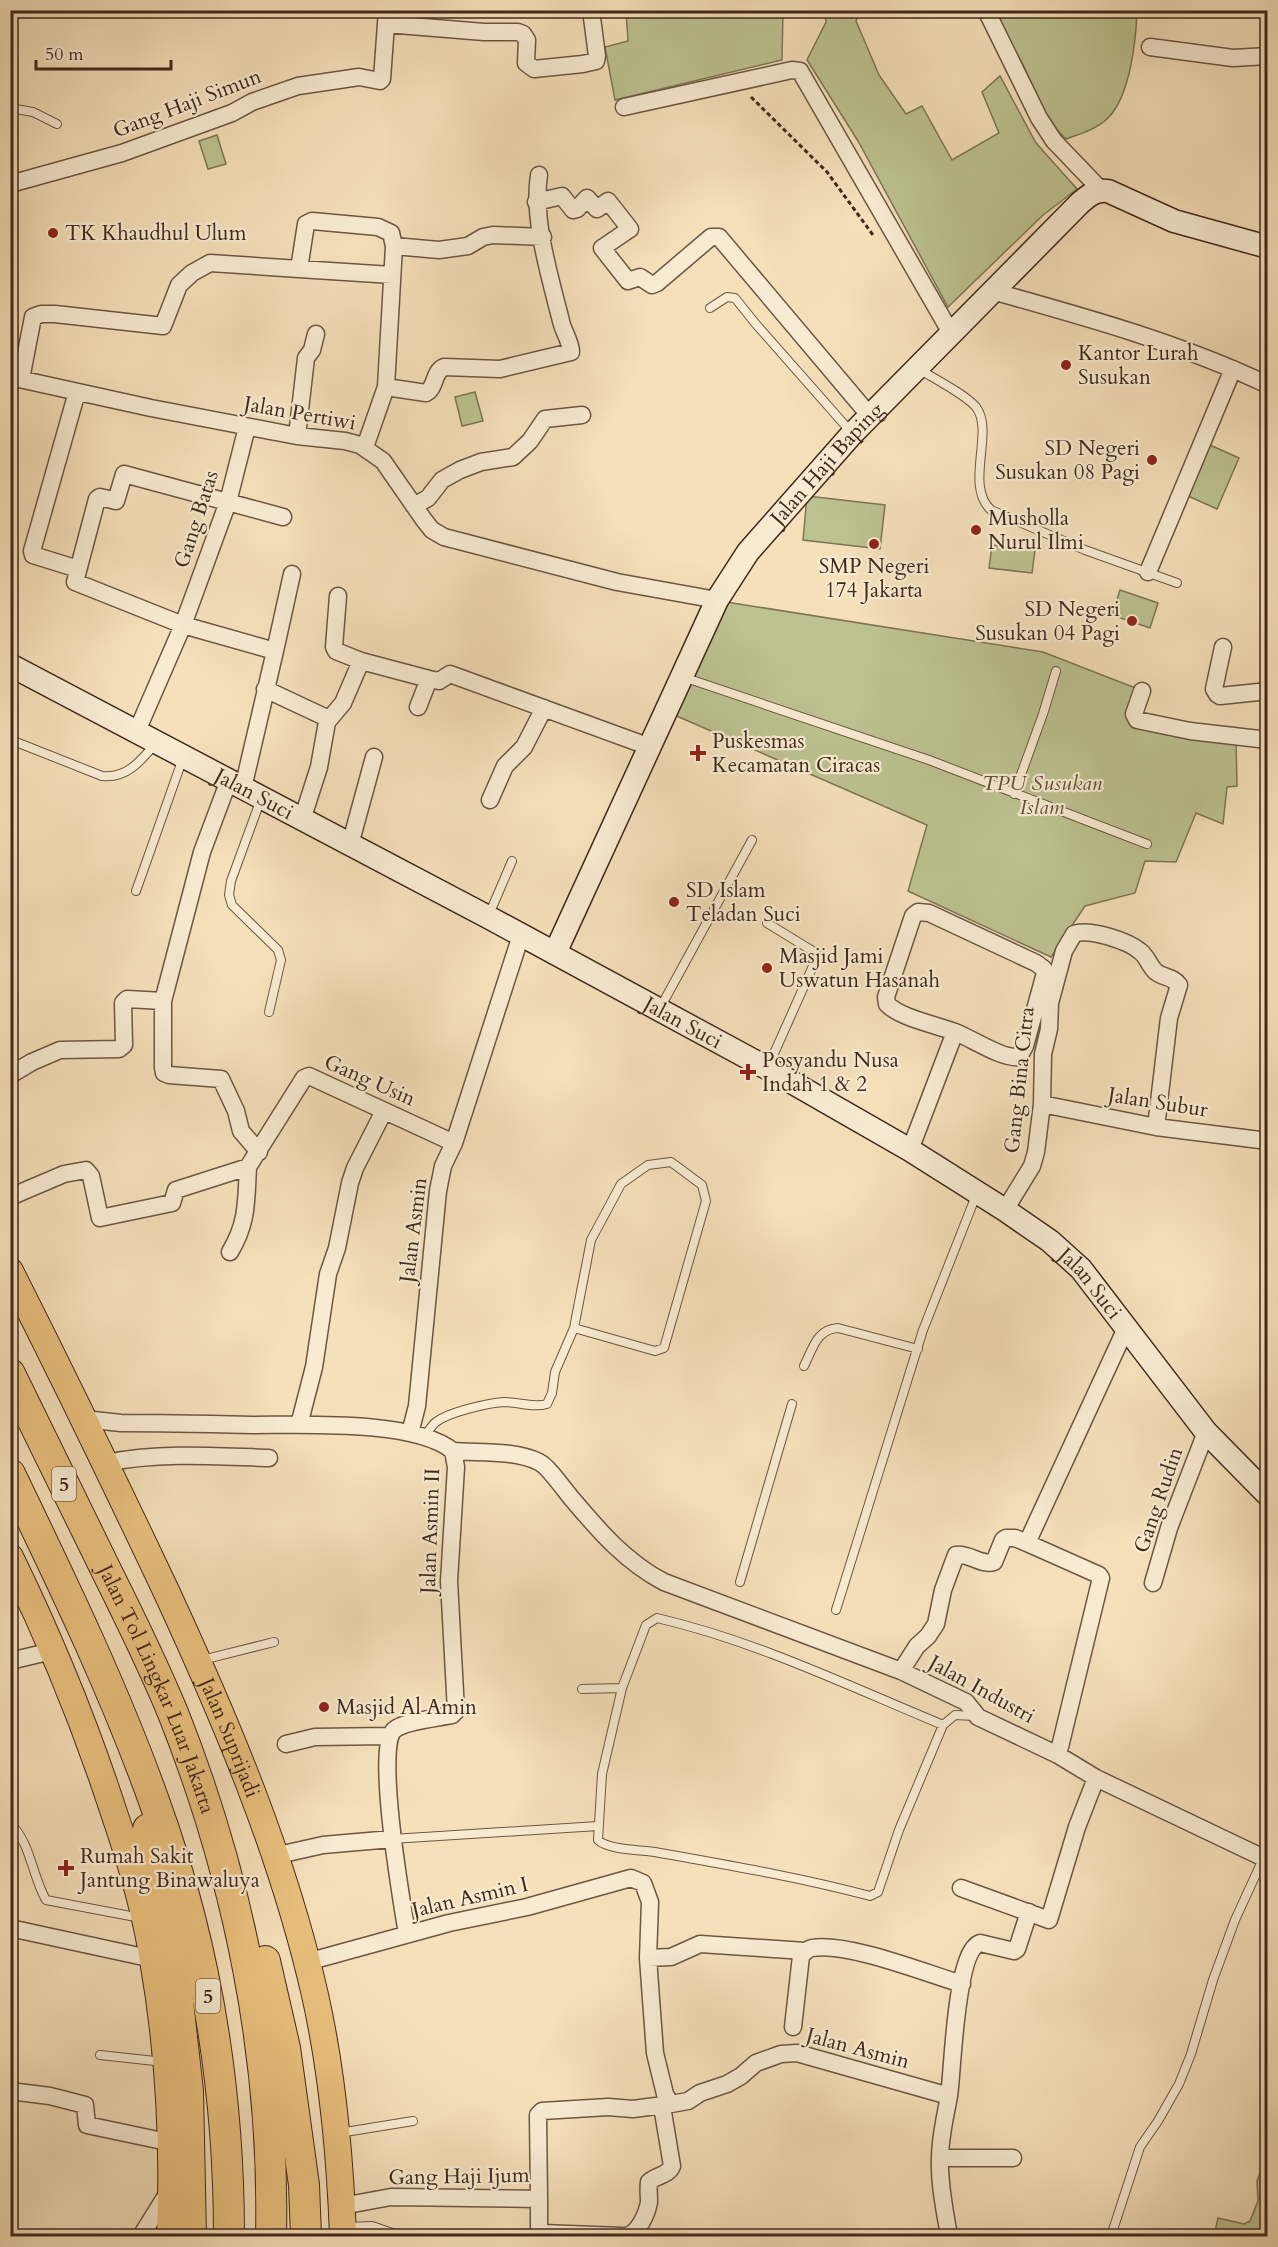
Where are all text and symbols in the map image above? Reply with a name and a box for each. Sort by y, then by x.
scale bar [36,33,171,71]
text: 50 m [45,42,84,67]
street label: Gang Haji Simun [109,62,266,145]
place label: TK Khaudhul Ulum [65,219,247,248]
marker: TK Khaudhul Ulum [46,226,60,240]
place label: Kantor Lurah Susukan [1078,339,1199,392]
marker: Kantor Lurah Susukan [1059,358,1073,372]
street label: Jalan Pertiwi [239,389,358,438]
street label: Jalan Haji Baping [762,396,891,534]
place label: SD Negeri Susukan 08 Pagi [995,434,1140,487]
marker: SD Negeri Susukan 08 Pagi [1145,453,1159,467]
street label: Gang Batas [167,467,226,572]
place label: Musholla Nurul Ilmi [988,504,1084,557]
marker: Musholla Nurul Ilmi [969,523,983,537]
marker: SMP Negeri 174 Jakarta [867,537,881,551]
place label: SMP Negeri 174 Jakarta [819,552,929,605]
place label: SD Negeri Susukan 04 Pagi [975,595,1120,648]
marker: SD Negeri Susukan 04 Pagi [1125,614,1139,628]
place label: Puskesmas Kecamatan Ciracas [712,727,880,780]
marker: Puskesmas Kecamatan Ciracas [689,744,707,762]
street label: Jalan Suci [207,760,299,827]
park label: TPU Susukan Islam [982,769,1103,822]
place label: SD Islam Teladan Suci [686,876,801,929]
marker: SD Islam Teladan Suci [667,895,681,909]
place label: Masjid Jami Uswatun Hasanah [779,942,941,995]
marker: Masjid Jami Uswatun Hasanah [760,961,774,975]
street label: Jalan Suci [635,988,727,1056]
street label: Gang Bina Citra [997,1005,1042,1155]
place label: Posyandu Nusa Indah 1 & 2 [762,1046,899,1099]
street label: Gang Usin [320,1047,420,1113]
marker: Posyandu Nusa Indah 1 & 2 [739,1063,757,1081]
street label: Jalan Subur [1103,1080,1210,1125]
street label: Jalan Asmin [392,1176,434,1287]
street label: Jalan Suci [1049,1239,1128,1326]
street label: Gang Rudin [1127,1443,1190,1557]
road number: 5 [52,1467,76,1501]
street label: Jalan Asmin II [414,1468,447,1597]
street label: Jalan Tol Lingkar Luar Jakarta [89,1557,222,1817]
street label: Jalan Industri [921,1647,1040,1731]
street label: Jalan Suprijadi [191,1671,267,1802]
place label: Masjid Al Amin [336,1693,477,1722]
marker: Masjid Al Amin [317,1700,331,1714]
place label: Rumah Sakit Jantung Binawaluya [77,1842,260,1895]
marker: Rumah Sakit Jantung Binawaluya [57,1859,75,1877]
street label: Jalan Asmin I [406,1870,531,1926]
road number: 5 [196,1979,220,2013]
street label: Jalan Asmin [800,2020,913,2076]
street label: Gang Haji Ijum [388,2161,530,2192]

